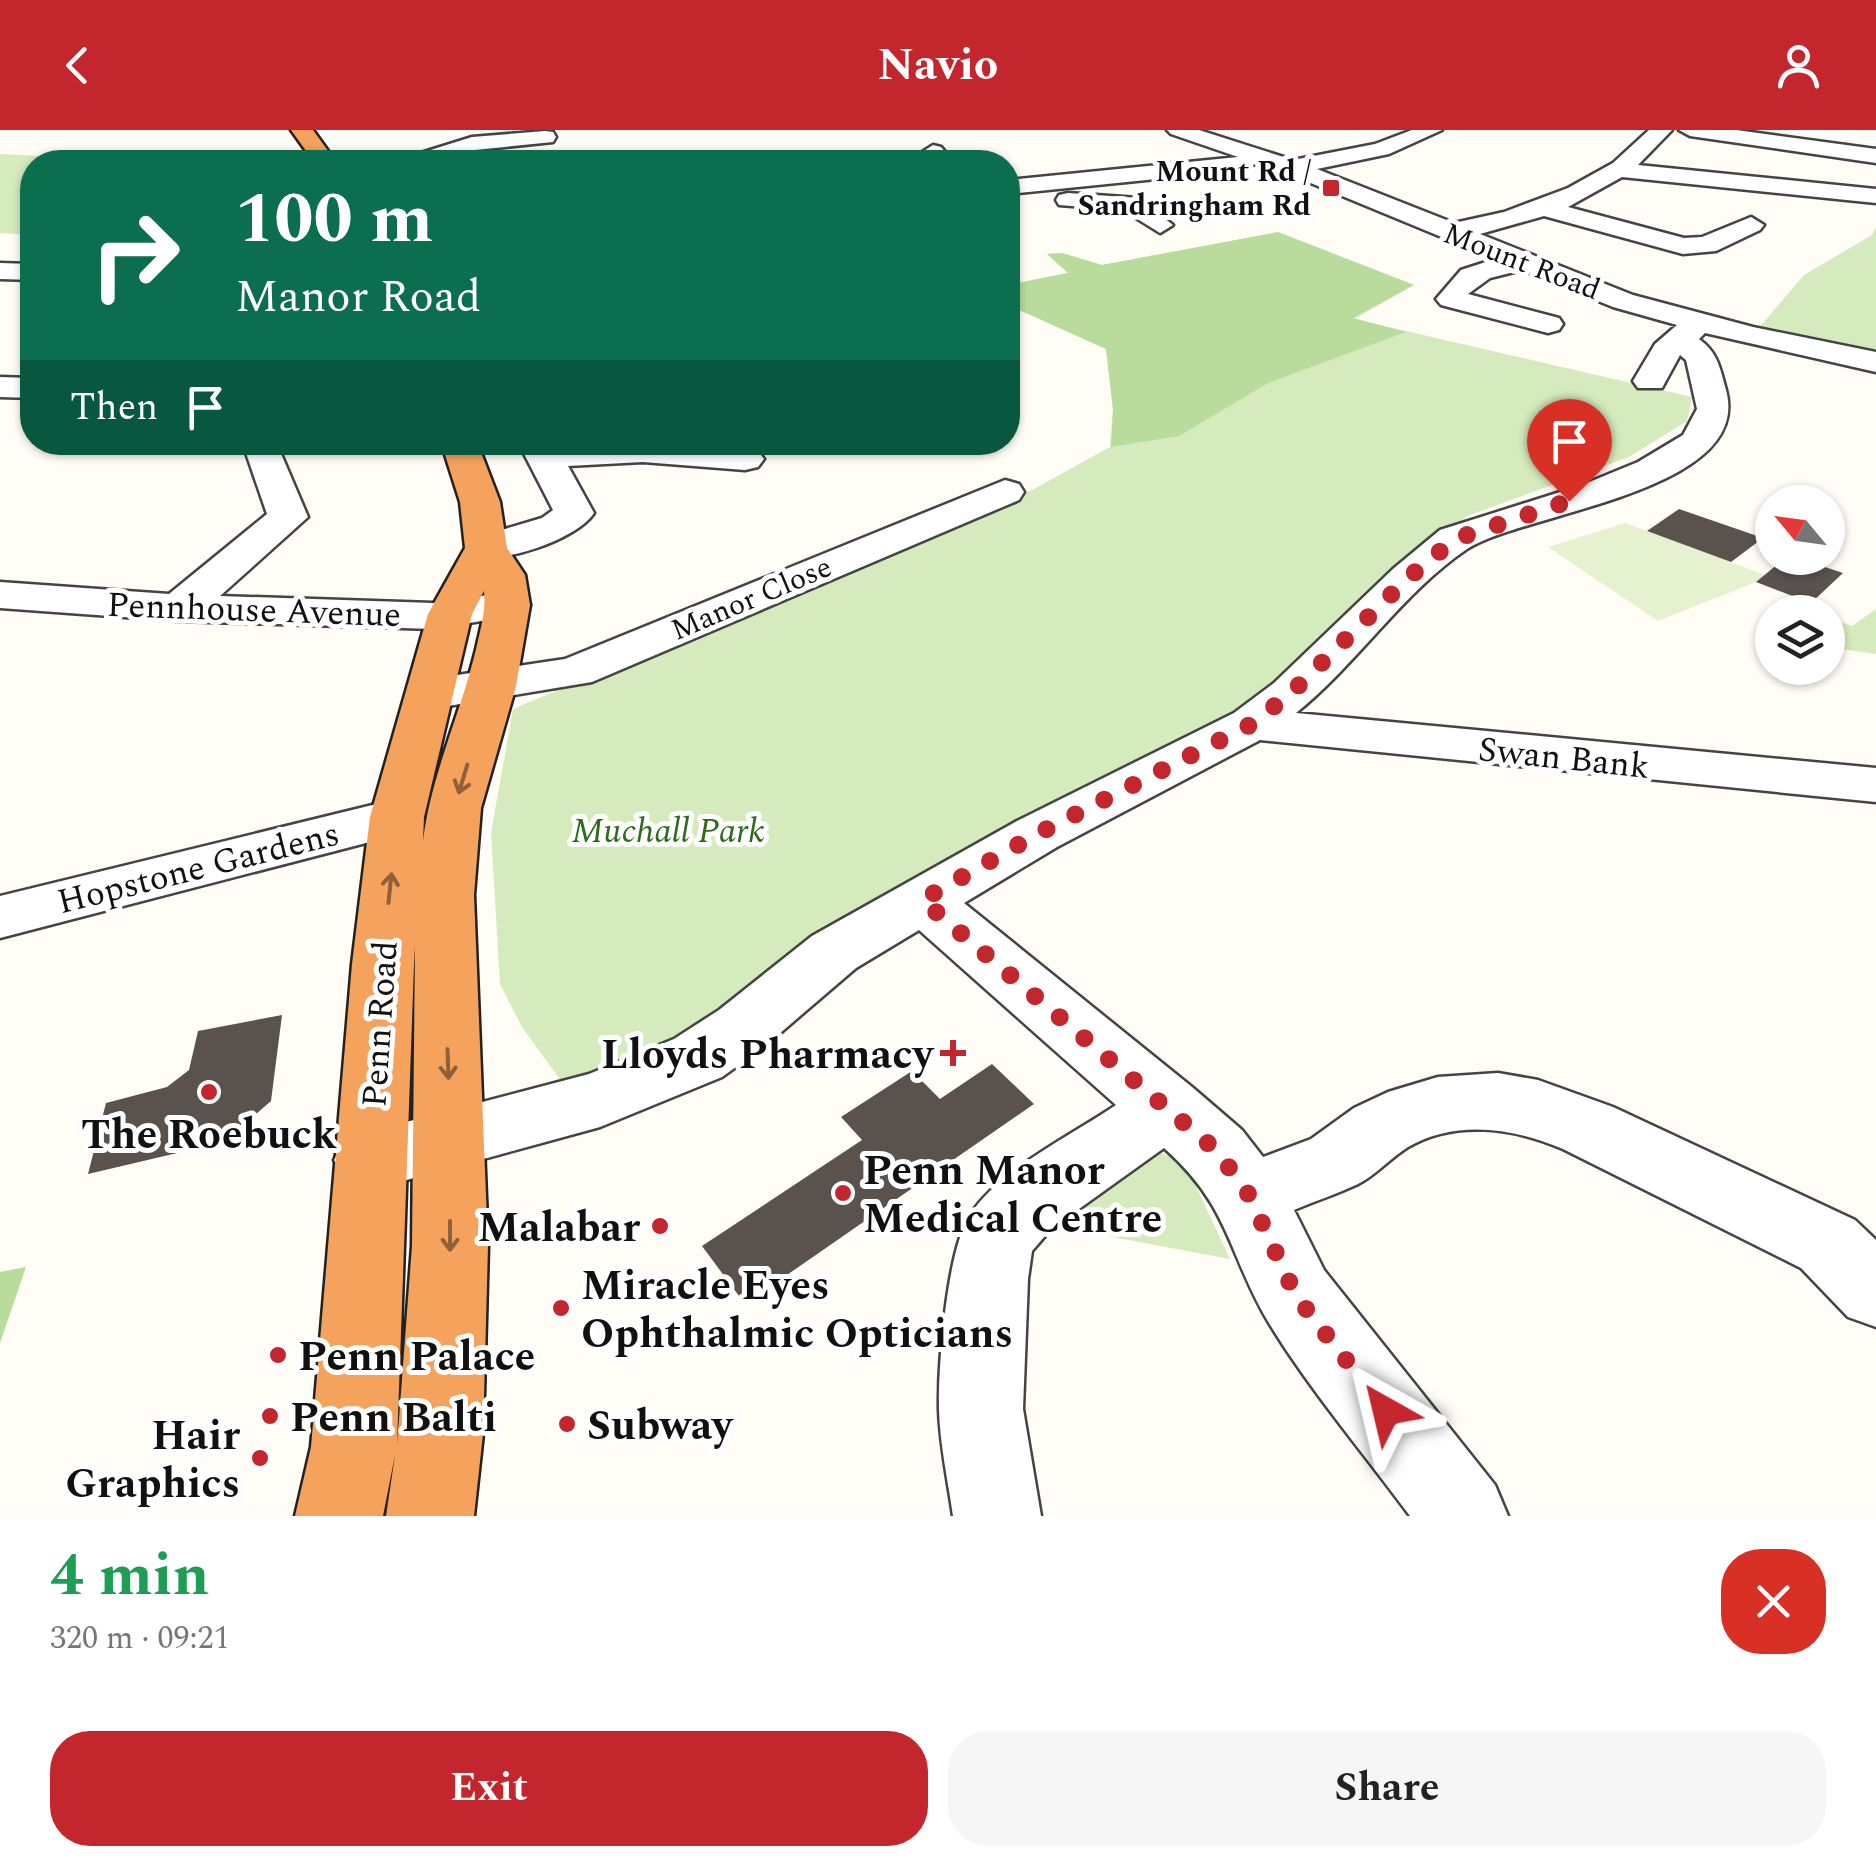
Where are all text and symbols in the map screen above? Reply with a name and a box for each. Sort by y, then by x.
text: Navio [877,31,999,100]
icon: back [50,38,105,93]
icon: person [1771,38,1826,93]
place label: Mount Rd / Sandringham Rd [1077,149,1311,229]
text: 100 m [235,167,433,273]
marker: Mount Rd / Sandringham Rd [1320,177,1342,199]
icon: right [70,190,200,320]
street label: Mount Road [1436,211,1607,313]
text: Manor Road [235,263,481,332]
text: Then [70,379,158,437]
icon: arrive [178,380,233,435]
pin [1527,399,1612,502]
icon: arrive [1542,414,1597,469]
north arrow [1755,485,1845,575]
map controls [1755,485,1845,685]
street label: Manor Close [664,544,839,653]
street label: Pennhouse Avenue [106,579,402,642]
button: layers [1755,595,1845,685]
street label: Swan Bank [1476,723,1652,794]
one-way arrow [453,763,471,794]
park label: Muchall Park [571,805,765,858]
street label: Hopstone Gardens [52,808,345,929]
one-way arrow [381,872,400,905]
street label: Penn Road [348,939,413,1109]
place label: Lloyds Pharmacy [601,1024,935,1087]
marker: Lloyds Pharmacy [942,1042,964,1064]
one-way arrow [438,1047,457,1079]
marker: The Roebuck [198,1081,220,1103]
place label: The Roebuck [81,1104,338,1167]
place label: Penn Manor Medical Centre [863,1140,1162,1251]
marker: Penn Manor Medical Centre [832,1182,854,1204]
place label: Malabar [477,1197,640,1260]
marker: Malabar [649,1215,671,1237]
one-way arrow [440,1218,460,1251]
place label: Miracle Eyes Ophthalmic Opticians [581,1255,1013,1366]
marker: Miracle Eyes Ophthalmic Opticians [550,1297,572,1319]
place label: Penn Palace [298,1326,535,1389]
marker: Penn Palace [267,1344,289,1366]
position arrow [1334,1359,1438,1463]
place label: Penn Balti [290,1387,497,1450]
place label: Subway [587,1395,734,1458]
place label: Hair Graphics [65,1405,240,1516]
marker: Penn Balti [259,1405,281,1427]
marker: Subway [556,1413,578,1435]
marker: Hair Graphics [249,1447,271,1469]
text: 4 min [50,1530,210,1622]
button: close [1721,1549,1826,1654]
text: 320 m · 09:21 [50,1614,230,1663]
button: Exit [50,1731,928,1846]
button: Share [948,1731,1826,1846]

